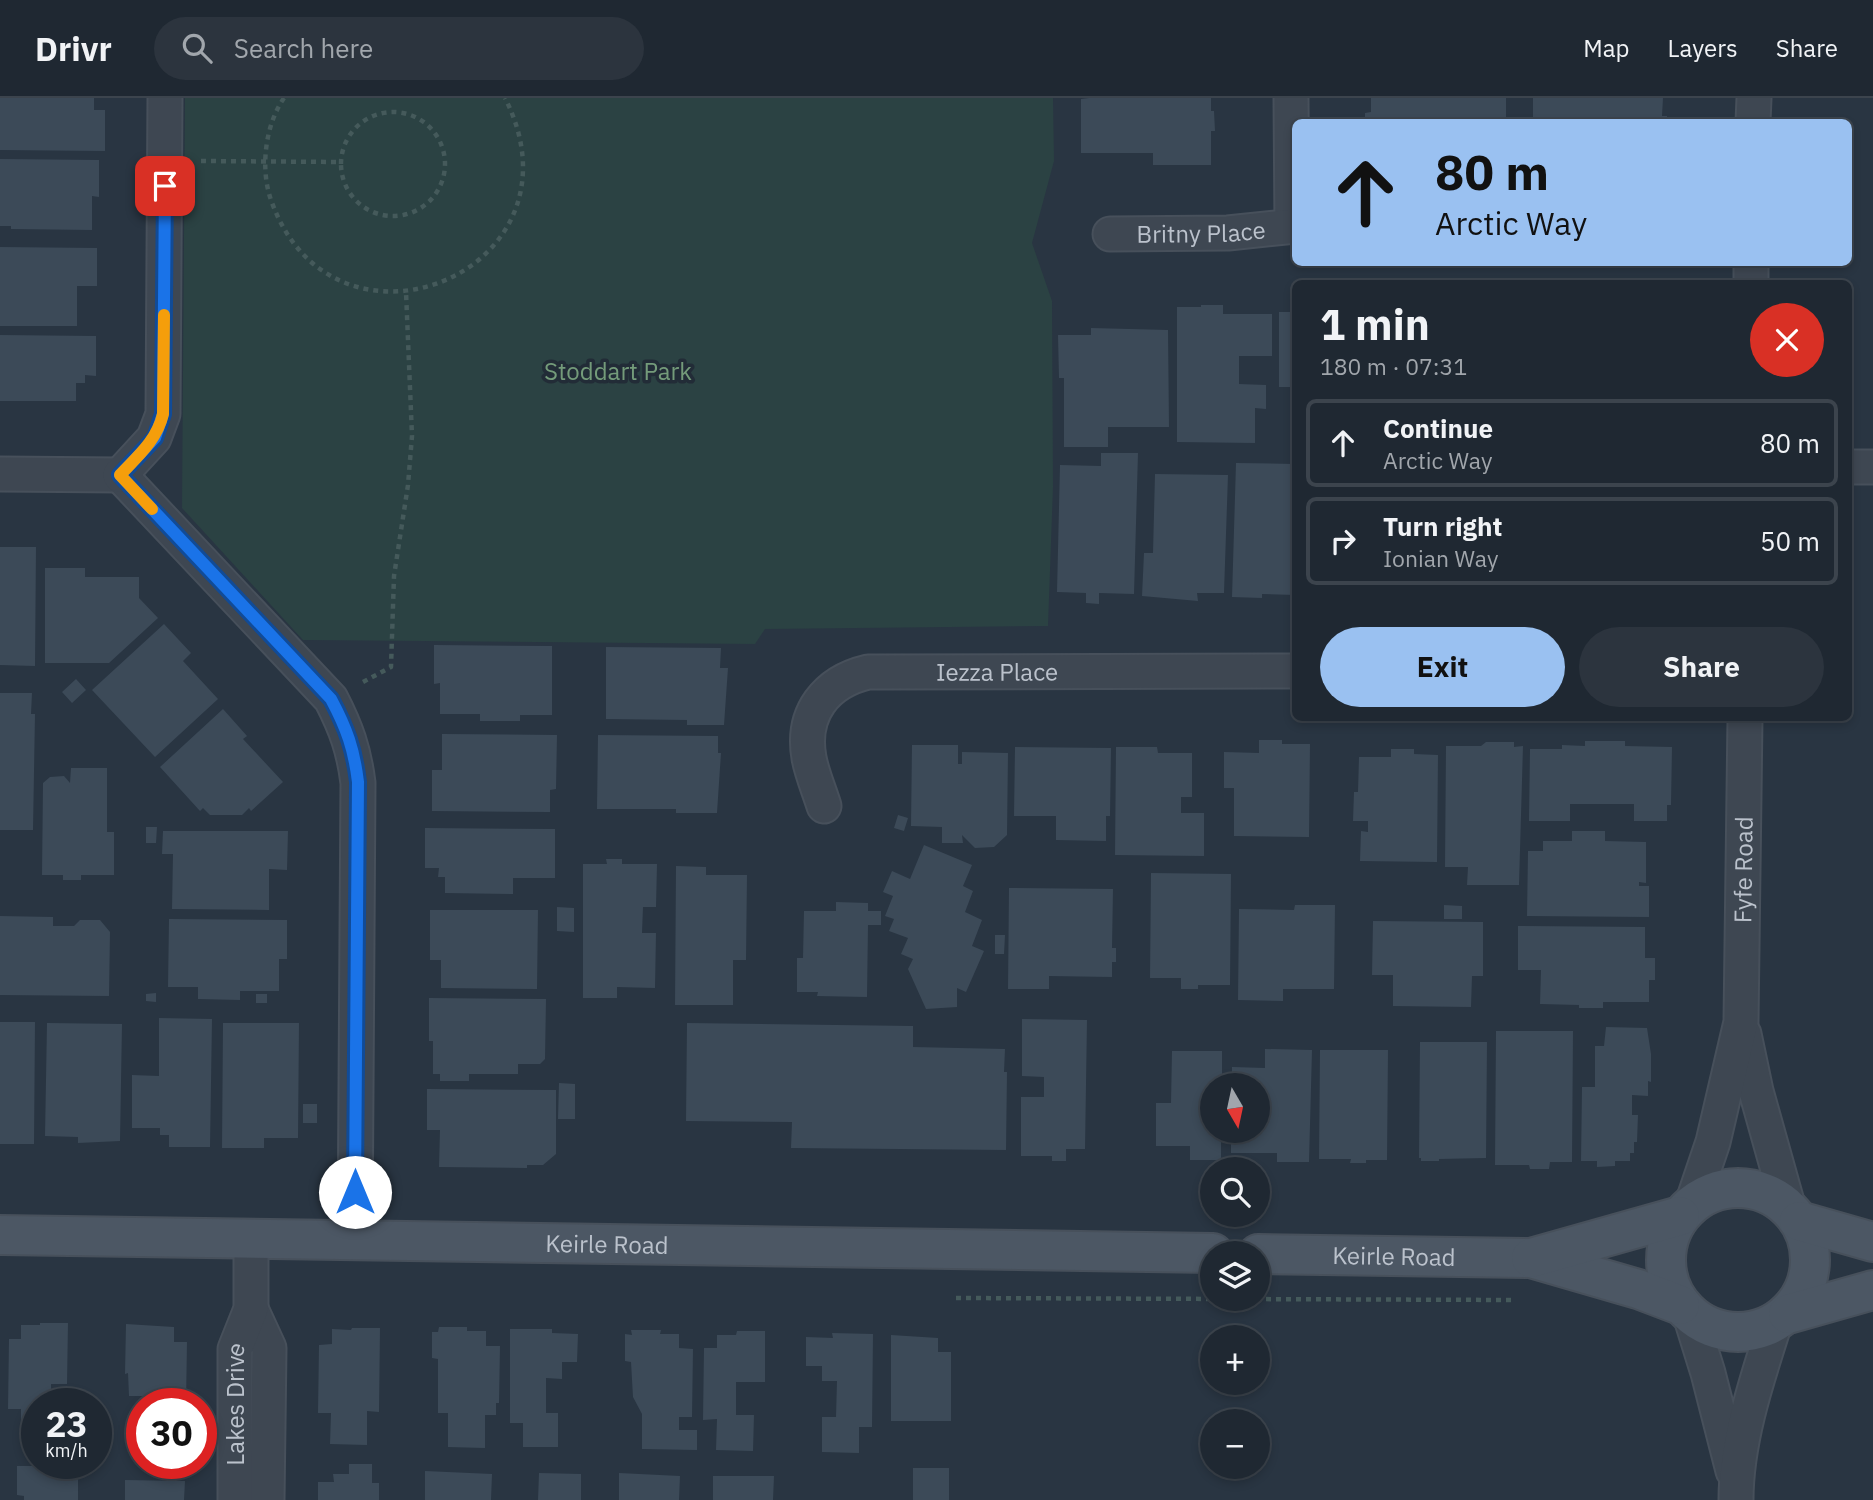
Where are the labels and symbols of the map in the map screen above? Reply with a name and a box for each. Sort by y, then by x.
pin [135,156,195,216]
street label: Britny Place [1136,213,1267,250]
park label: Stoddart Park [544,355,692,387]
street label: Iezza Place [936,656,1058,688]
street label: Fyfe Road [1726,816,1760,923]
north arrow [1200,1073,1270,1143]
position arrow [318,1155,392,1229]
street label: Keirle Road [545,1227,669,1261]
street label: Keirle Road [1332,1239,1456,1273]
street label: Lakes Drive [218,1337,252,1466]
speed limit sign: 30 [126,1388,217,1479]

